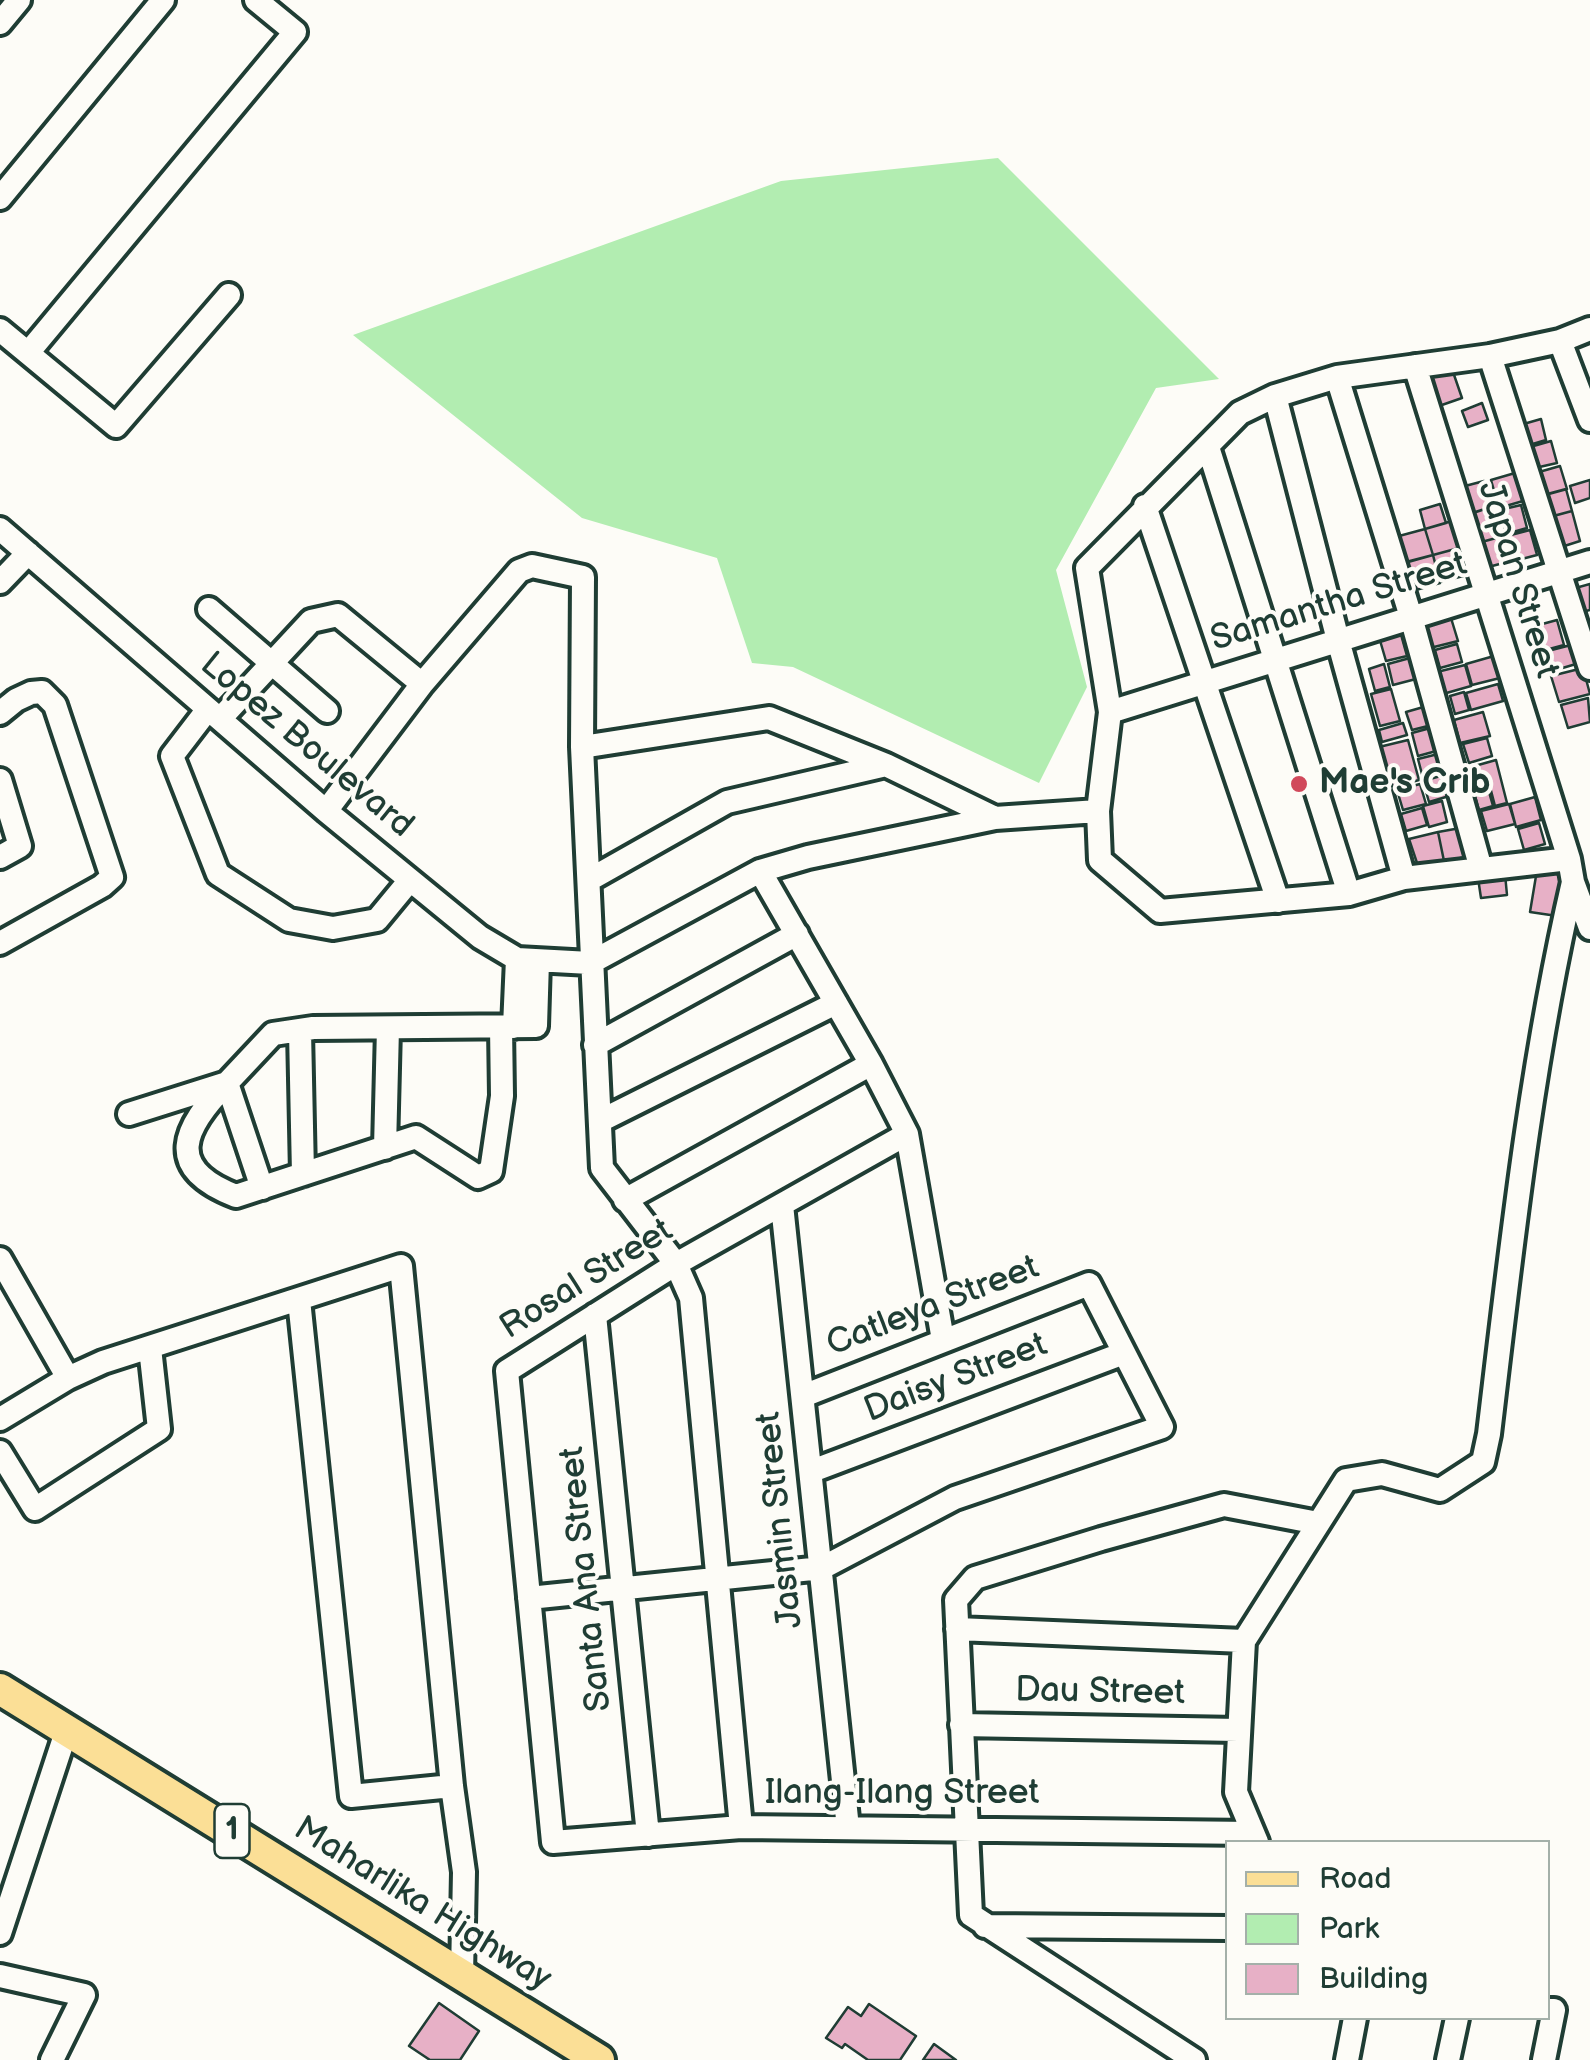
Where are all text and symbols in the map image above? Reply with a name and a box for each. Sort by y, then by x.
street label: Japan Street [1467,477,1567,683]
street label: Samantha Street [1206,544,1472,662]
street label: Lopez Boulevard [191,645,421,847]
place label: Mae's Crib [1319,763,1490,805]
marker: Mae's Crib [1288,773,1310,795]
street label: Rosal Street [493,1210,681,1350]
street label: Catleya Street [821,1247,1045,1367]
street label: Daisy Street [859,1325,1053,1433]
street label: Jasmin Street [749,1410,813,1630]
street label: Santa Ana Street [552,1444,622,1714]
street label: Dau Street [1015,1671,1185,1715]
street label: Ilang-Ilang Street [765,1773,1039,1815]
road number: 1 [214,1804,250,1858]
street label: Maharlika Highway [286,1809,558,2001]
legend [1225,1840,1550,2020]
text: Road [1319,1861,1392,1897]
text: Park [1319,1911,1379,1947]
text: Building [1319,1961,1428,1997]

